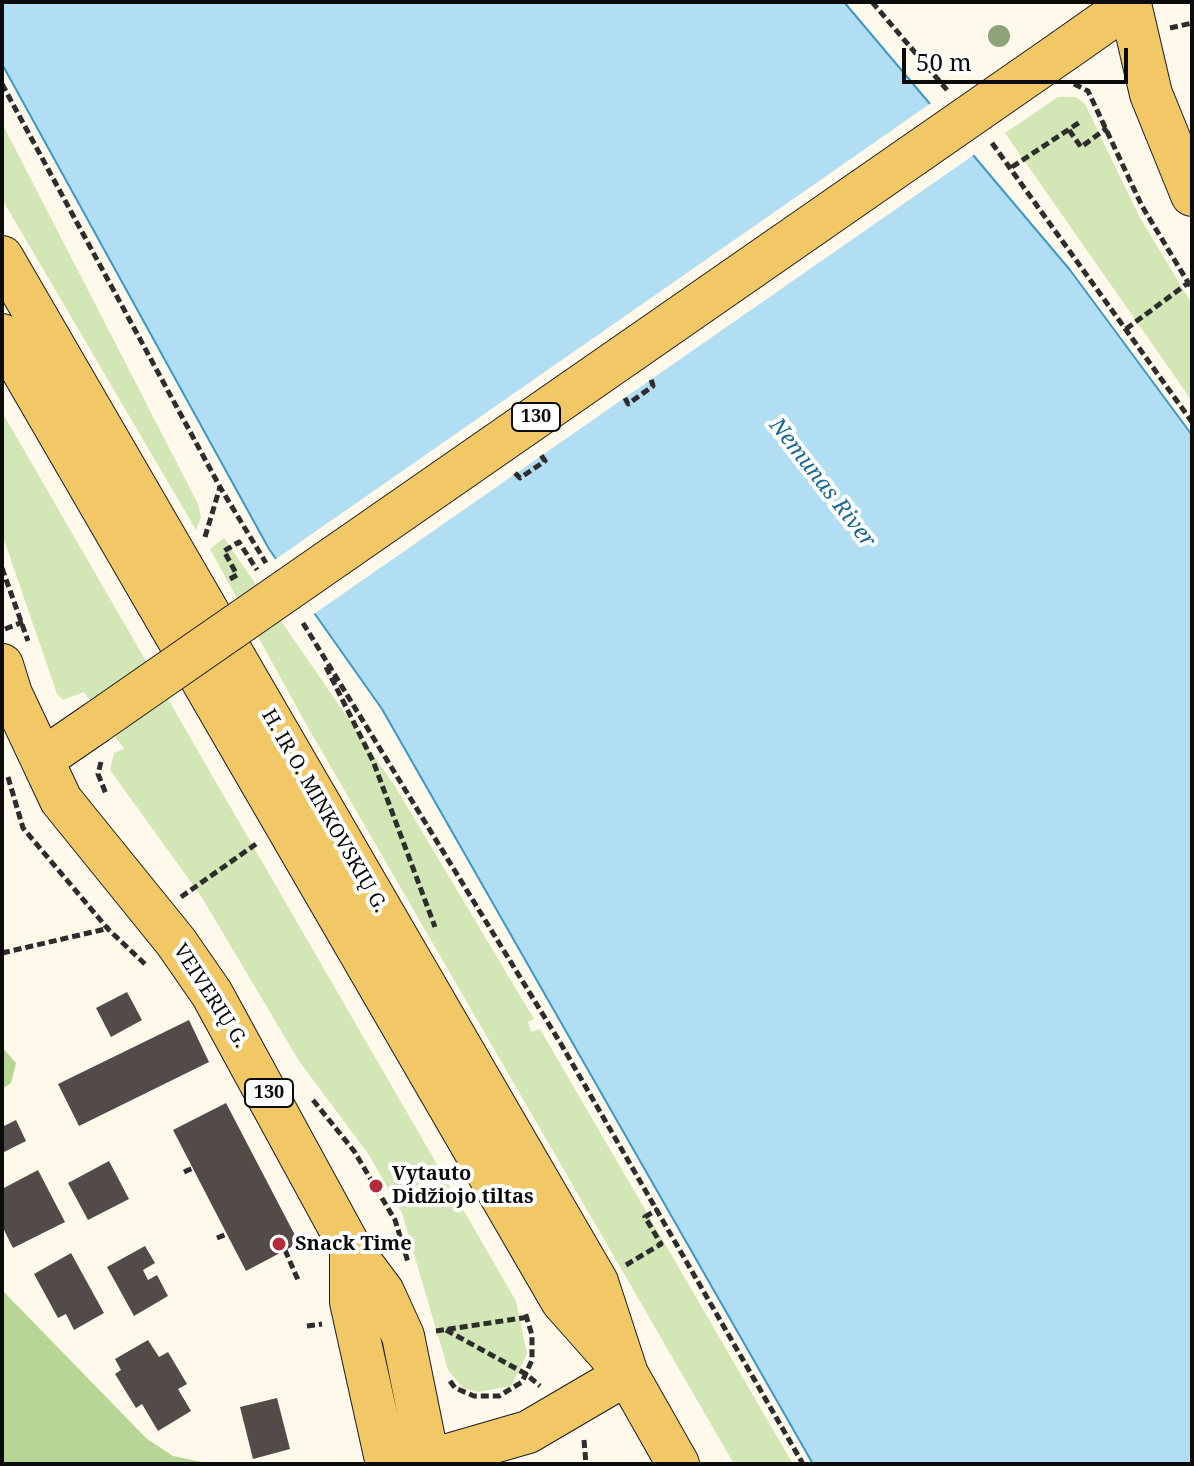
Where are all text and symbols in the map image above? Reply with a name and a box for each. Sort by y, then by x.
scale bar [906,32,1132,82]
text: 50 m [916,45,972,78]
road number: 130 [512,403,560,431]
water label: Nemunas River [763,413,881,553]
street label: H. IR O. MINKOVSKIŲ G. [256,705,392,917]
street label: VEIVERIŲ G. [168,940,252,1052]
road number: 130 [245,1079,293,1107]
place label: Vytauto Didžiojo tiltas [392,1162,534,1209]
marker: Vytauto Didžiojo tiltas [367,1177,385,1195]
place label: Snack Time [295,1232,412,1256]
marker: Snack Time [270,1235,288,1253]

